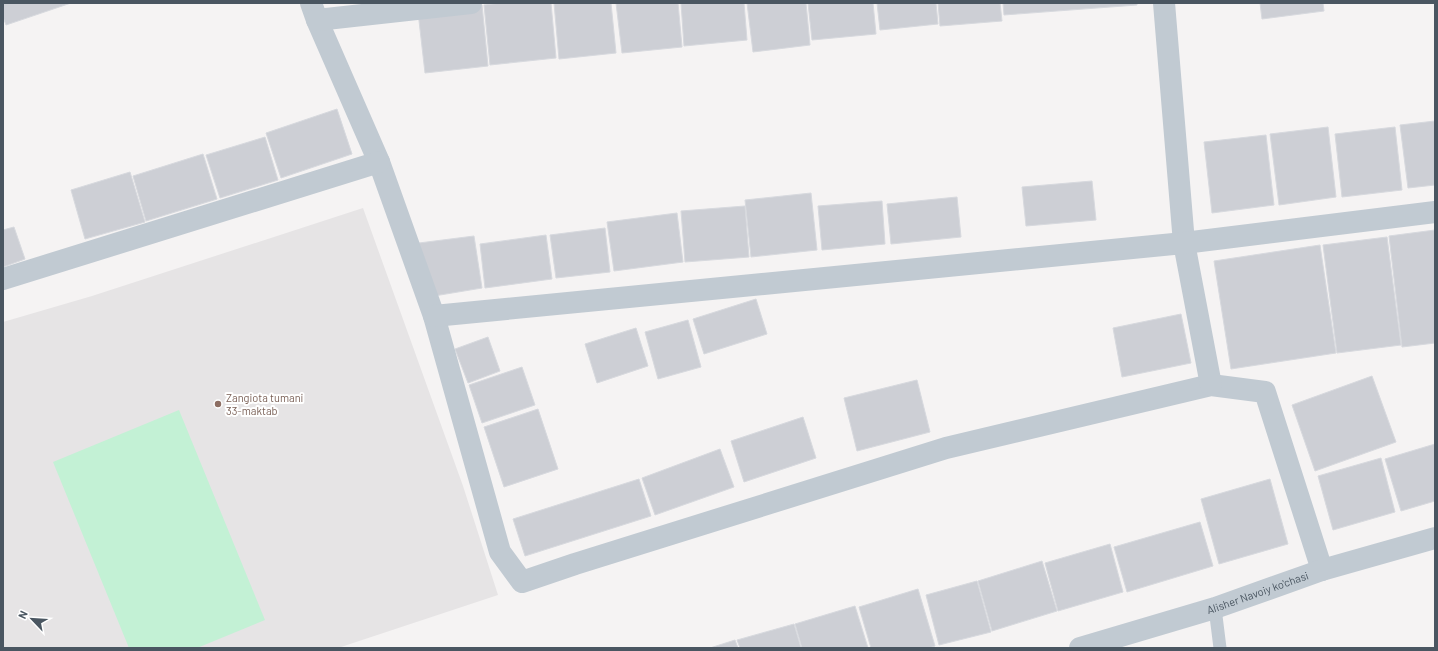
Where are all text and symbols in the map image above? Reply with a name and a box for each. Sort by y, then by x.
place label: Zangiota tumani 33-maktab [226,391,304,417]
marker: Zangiota tumani 33-maktab [213,399,223,409]
street label: Alisher Navoiy ko'chasi [1205,568,1310,616]
north arrow [12,599,52,639]
text: N [15,608,30,621]

